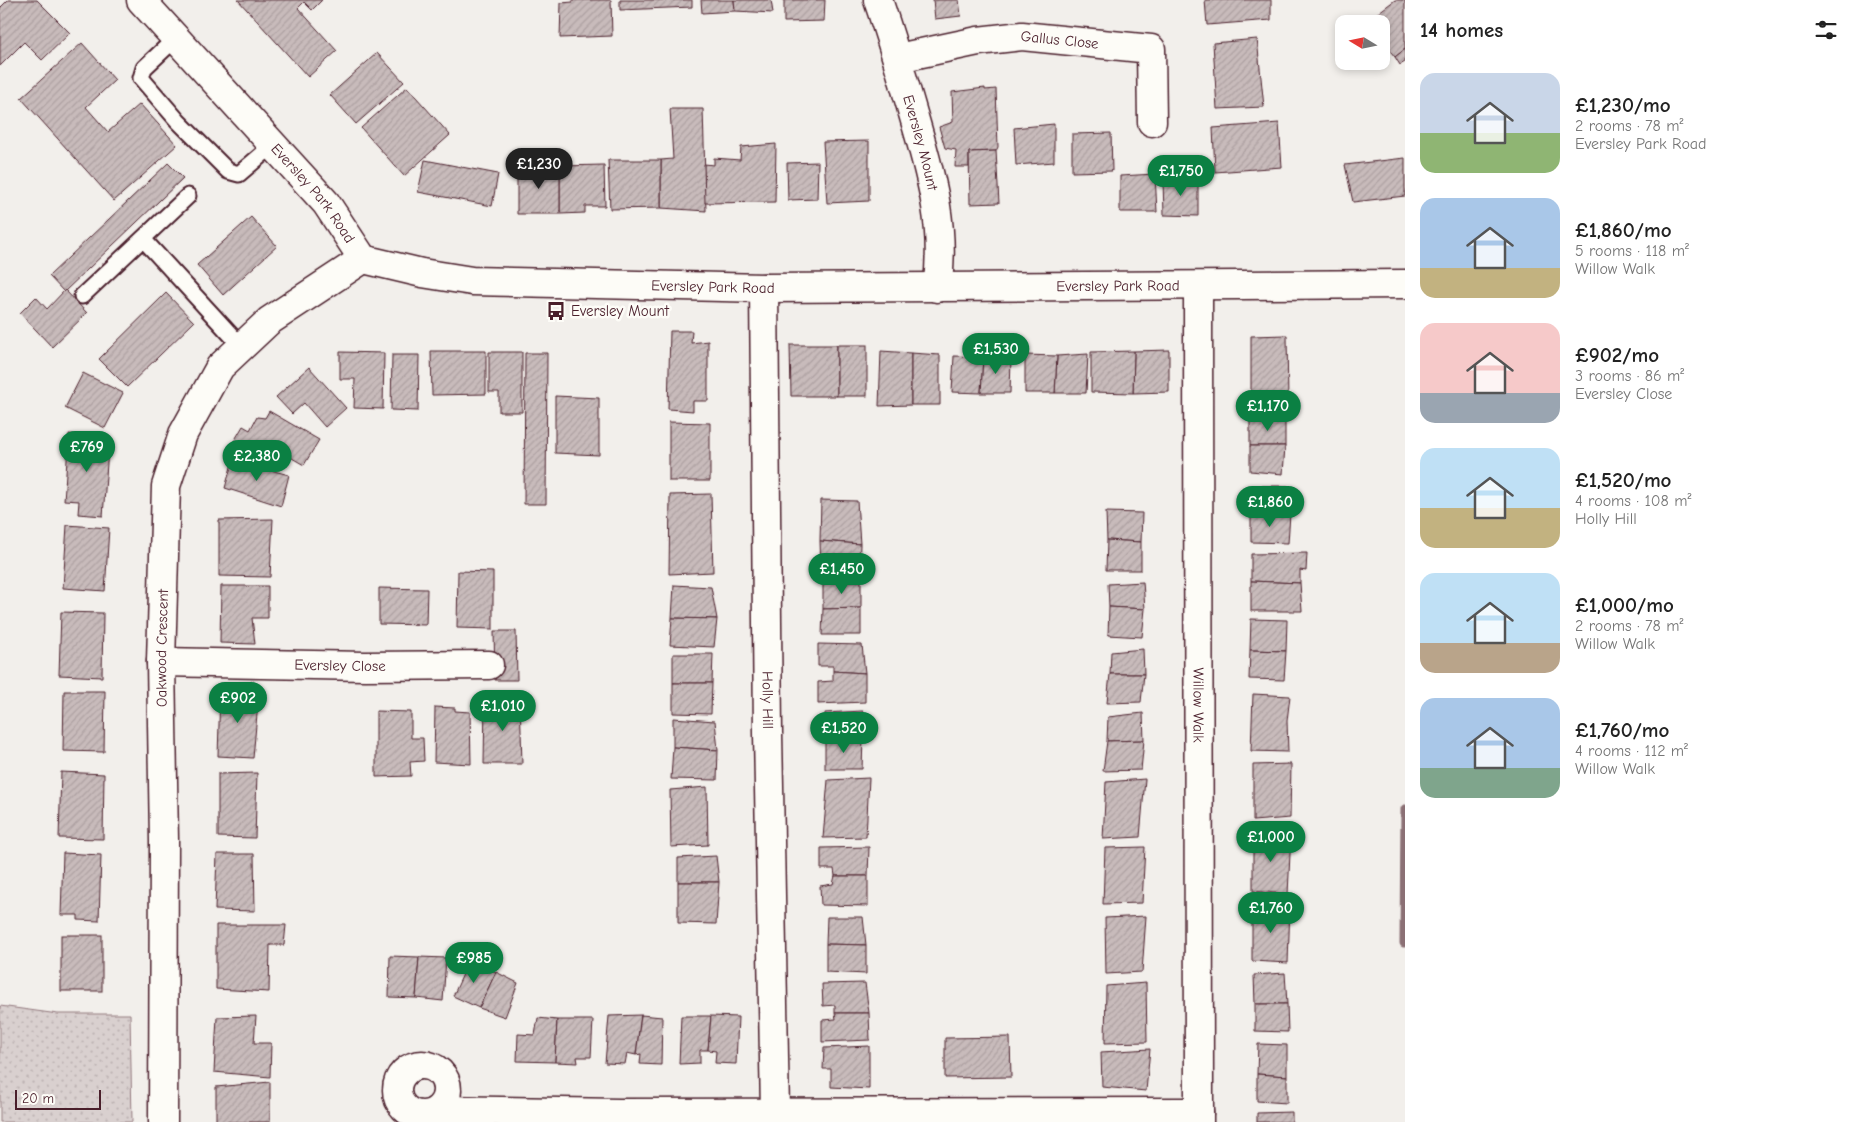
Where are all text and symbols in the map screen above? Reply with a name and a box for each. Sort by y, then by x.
north arrow [1335,15,1390,70]
map controls [1335,15,1390,70]
icon: filters [1812,16,1840,44]
text: 14 homes [1420,18,1503,42]
street label: Gallus Close [1020,27,1100,53]
street label: Eversley Mount [899,93,942,193]
icon: home [1460,93,1520,153]
text: £1,230/mo [1575,93,1671,117]
text: 2 rooms · 78 m² [1575,117,1683,135]
text: Eversley Park Road [1575,135,1707,153]
street label: Eversley Park Road [267,140,359,246]
pin: £1,230 [498,148,580,190]
pin: £1,750 [1140,154,1222,197]
text: £1,230 [517,155,561,173]
text: £1,750 [1159,162,1203,180]
icon: home [1460,218,1520,278]
text: £1,860/mo [1575,218,1672,242]
text: 5 rooms · 118 m² [1575,242,1689,260]
text: Willow Walk [1575,260,1655,278]
street label: Eversley Park Road [651,276,775,297]
street label: Eversley Park Road [1056,276,1180,295]
bus stop icon: Eversley Mount [545,300,567,322]
place label: Eversley Mount [571,302,670,320]
pin: £1,530 [955,332,1037,375]
text: £1,530 [973,340,1019,358]
icon: home [1460,343,1520,403]
text: £902/mo [1575,343,1659,367]
text: 3 rooms · 86 m² [1575,367,1684,385]
text: Eversley Close [1575,385,1672,403]
pin: £1,170 [1227,390,1309,432]
text: £1,170 [1247,397,1289,415]
pin: £769 [57,430,117,473]
text: £769 [70,438,104,456]
pin: £2,380 [216,440,298,482]
text: £2,380 [234,447,280,465]
icon: home [1460,468,1520,528]
text: £1,520/mo [1575,468,1671,492]
pin: £1,860 [1229,486,1311,528]
text: 4 rooms · 108 m² [1575,492,1691,510]
text: £1,860 [1247,493,1293,511]
text: Holly Hill [1575,510,1637,528]
pin: £1,450 [801,552,883,595]
text: £1,450 [819,560,865,578]
street label: Oakwood Crescent [152,588,172,707]
icon: home [1460,593,1520,653]
text: £1,000/mo [1575,593,1674,617]
text: 2 rooms · 78 m² [1575,617,1683,635]
text: Willow Walk [1575,635,1655,653]
street label: Eversley Close [294,656,386,675]
street label: Willow Walk [1189,667,1208,743]
street label: Holly Hill [758,671,777,729]
pin: £902 [208,682,268,724]
text: £902 [220,689,256,707]
pin: £1,010 [462,690,544,732]
text: £1,010 [481,697,525,715]
pin: £1,520 [803,712,885,754]
icon: home [1460,718,1520,778]
text: £1,760/mo [1575,718,1669,742]
text: £1,520 [821,719,867,737]
text: 4 rooms · 112 m² [1575,742,1688,760]
text: Willow Walk [1575,760,1655,778]
pin: £1,000 [1230,820,1312,863]
text: £1,000 [1247,828,1295,846]
pin: £1,760 [1230,892,1312,934]
text: £1,760 [1249,899,1293,917]
pin: £985 [444,942,504,984]
text: £985 [456,949,492,967]
scale bar [15,1087,101,1110]
text: 20 m [22,1090,54,1107]

